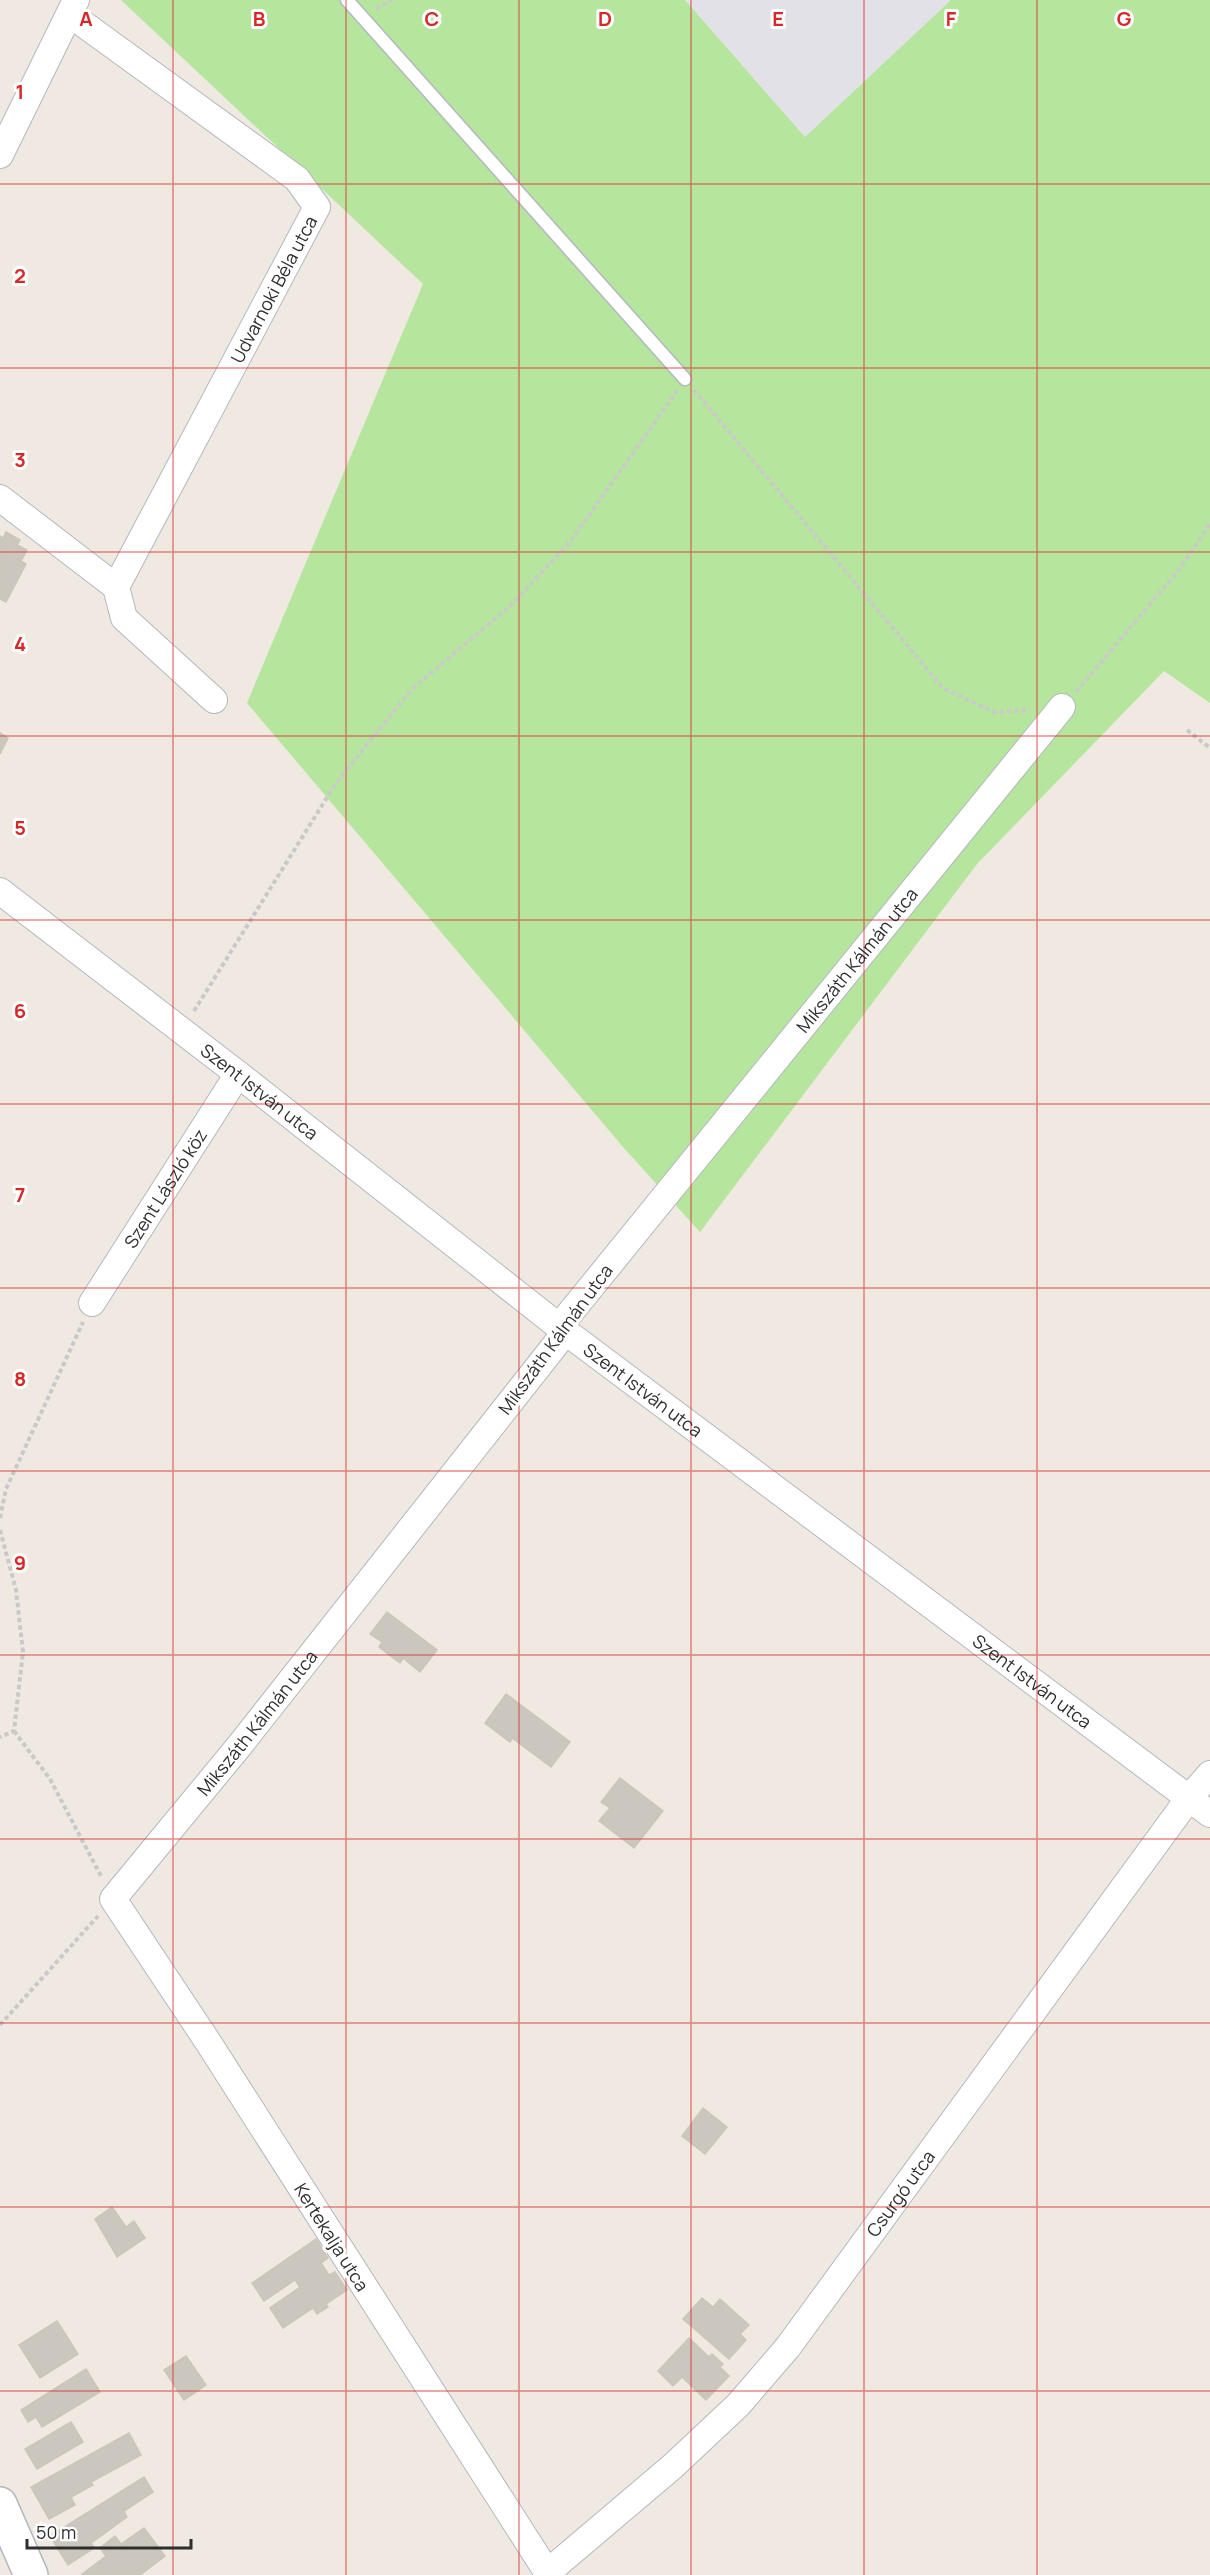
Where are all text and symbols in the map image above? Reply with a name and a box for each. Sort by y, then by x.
text: A [79,5,93,32]
text: B [253,5,266,32]
text: C [425,5,439,32]
text: D [598,5,612,32]
text: E [772,5,784,32]
text: F [946,5,957,32]
text: G [1117,5,1132,32]
text: 1 [16,78,24,105]
street label: Udvarnoki Béla utca [225,211,322,367]
text: 2 [14,262,26,289]
text: 3 [14,446,26,473]
text: 4 [14,630,26,657]
text: 5 [14,814,26,841]
street label: Mikszáth Kálmán utca [791,883,923,1037]
text: 6 [14,997,26,1024]
street label: Szent István utca [196,1038,323,1145]
street label: Szent László köz [118,1124,212,1253]
text: 7 [15,1181,25,1208]
street label: Mikszáth Kálmán utca [492,1259,618,1419]
street label: Szent István utca [579,1337,708,1442]
text: 8 [14,1365,26,1392]
text: 9 [14,1549,26,1576]
street label: Szent István utca [968,1629,1097,1733]
street label: Mikszáth Kálmán utca [191,1645,322,1801]
street label: Csurgó utca [861,2145,940,2241]
street label: Kertekalja utca [289,2178,375,2296]
scale bar [27,2512,190,2550]
text: 50 m [36,2520,76,2544]

